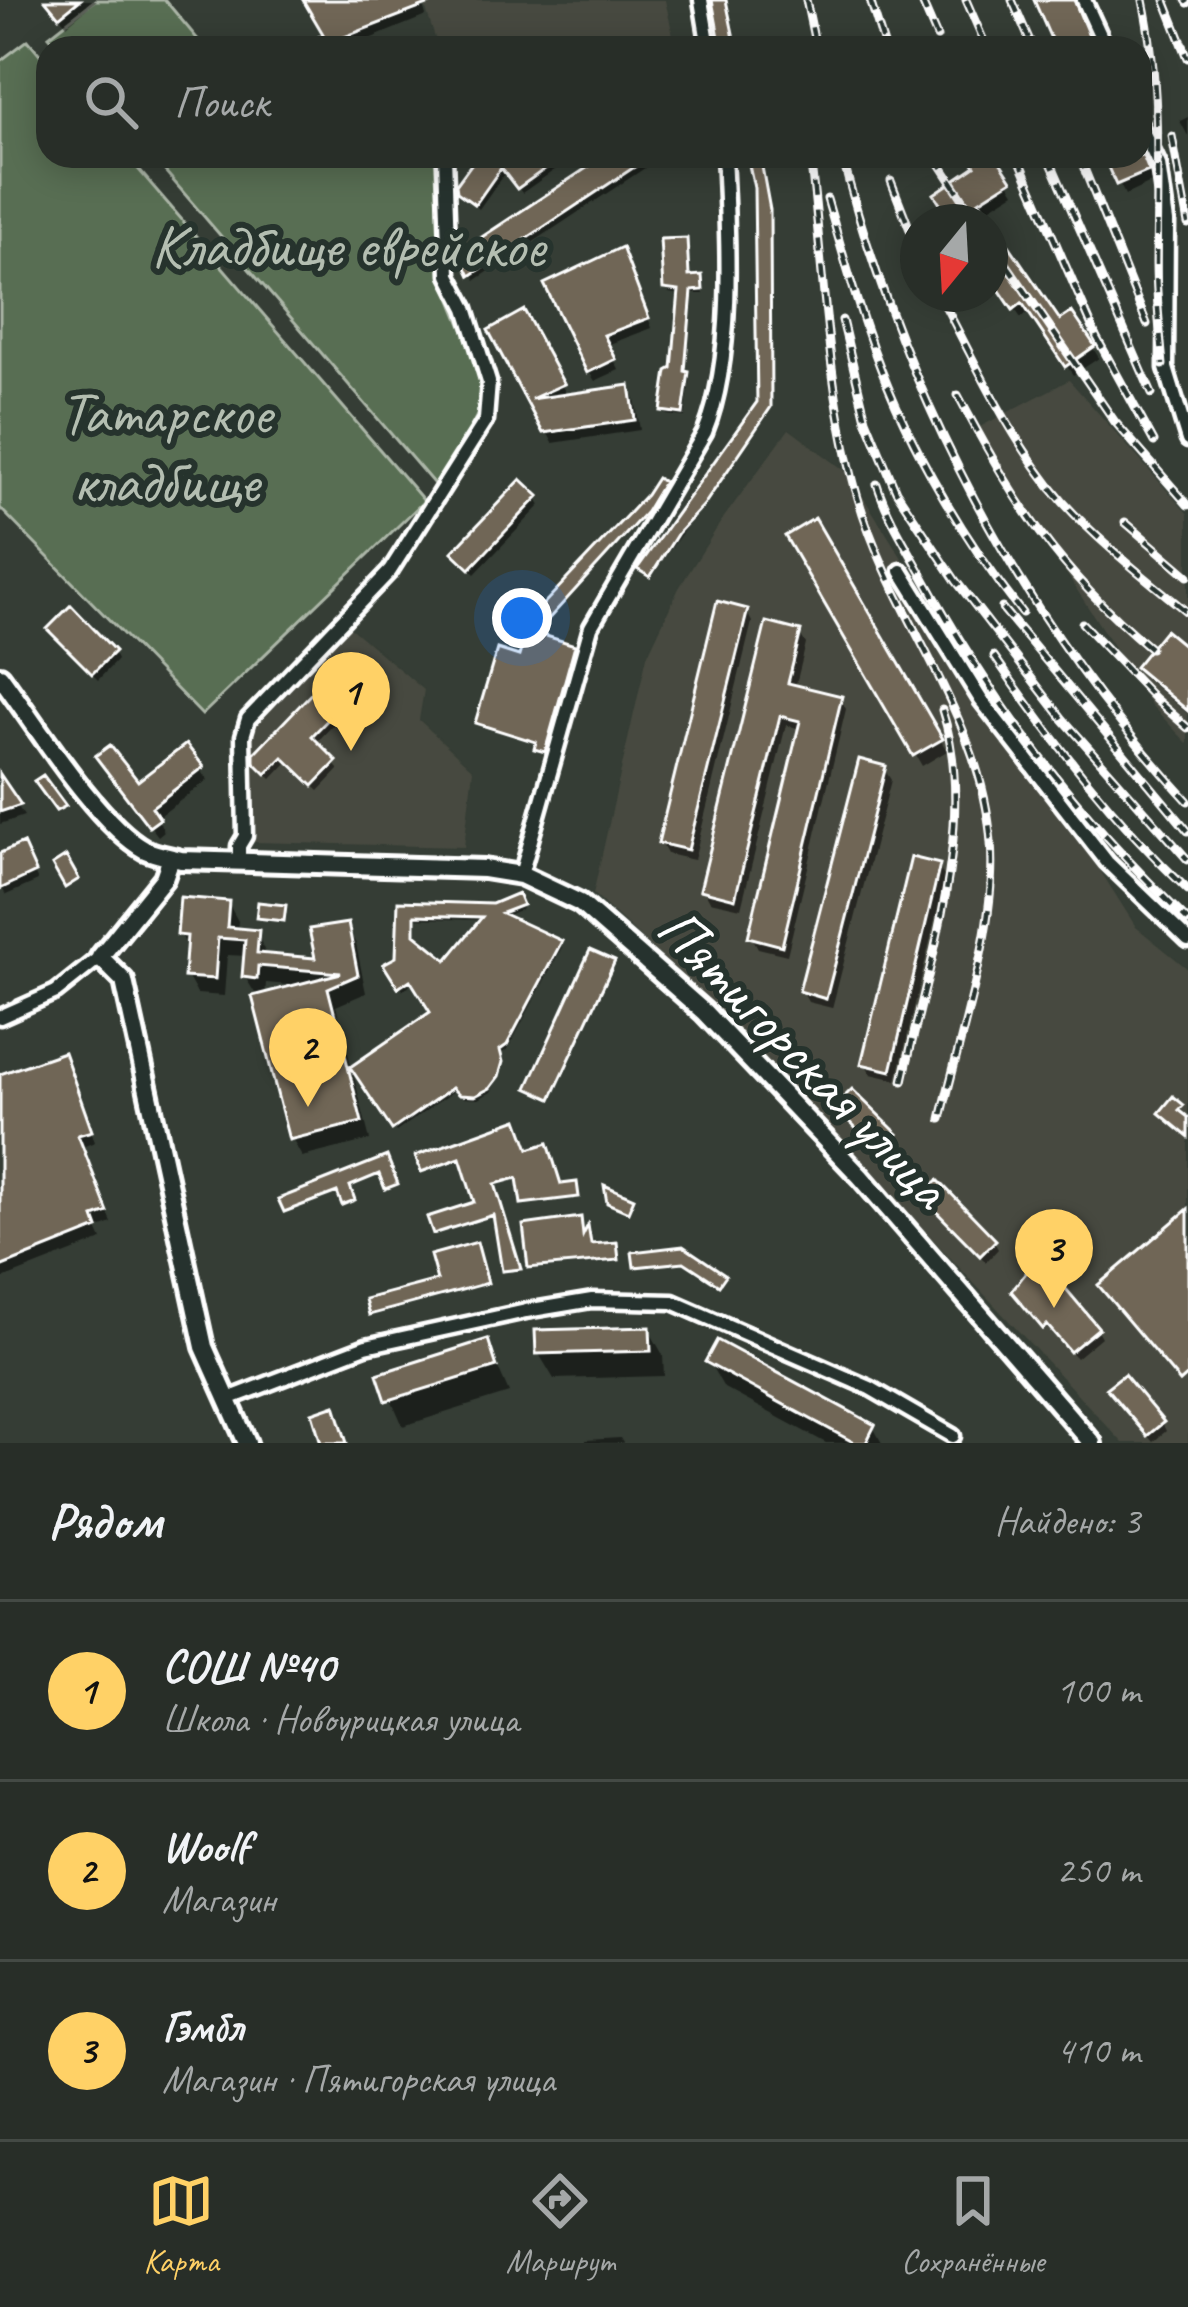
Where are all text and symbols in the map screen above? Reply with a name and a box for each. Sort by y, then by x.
search box [36,36,1152,168]
icon: search [78,69,144,135]
text: Поиск [174,74,269,131]
north arrow [900,204,1008,312]
park label: Кладбище еврейское [152,208,548,284]
park label: Татарское кладбище [61,375,276,520]
your location [492,588,552,648]
pin: 1 [312,652,390,751]
street label: Пятигорская улица [641,891,969,1226]
pin: 2 [269,1008,347,1107]
pin: 3 [1015,1209,1093,1308]
text: Рядом [48,1489,162,1553]
text: Найдено: 3 [995,1497,1140,1546]
text: СОШ №40 [162,1638,335,1695]
text: 1 [78,1666,96,1715]
text: 100 m [1056,1666,1140,1715]
text: Школа · Новоурицкая улица [162,1695,519,1744]
text: Woolf [162,1818,249,1875]
text: 2 [78,1846,96,1895]
text: 250 m [1056,1846,1140,1895]
text: Магазин [162,1875,276,1924]
text: Гэмбл [162,1998,243,2055]
text: 3 [78,2026,96,2075]
text: 410 m [1056,2026,1140,2075]
text: Магазин · Пятигорская улица [162,2055,555,2104]
tab: Карта [143,2168,219,2282]
tab: Маршрут [506,2168,615,2282]
tab: Сохранённые [901,2168,1045,2282]

